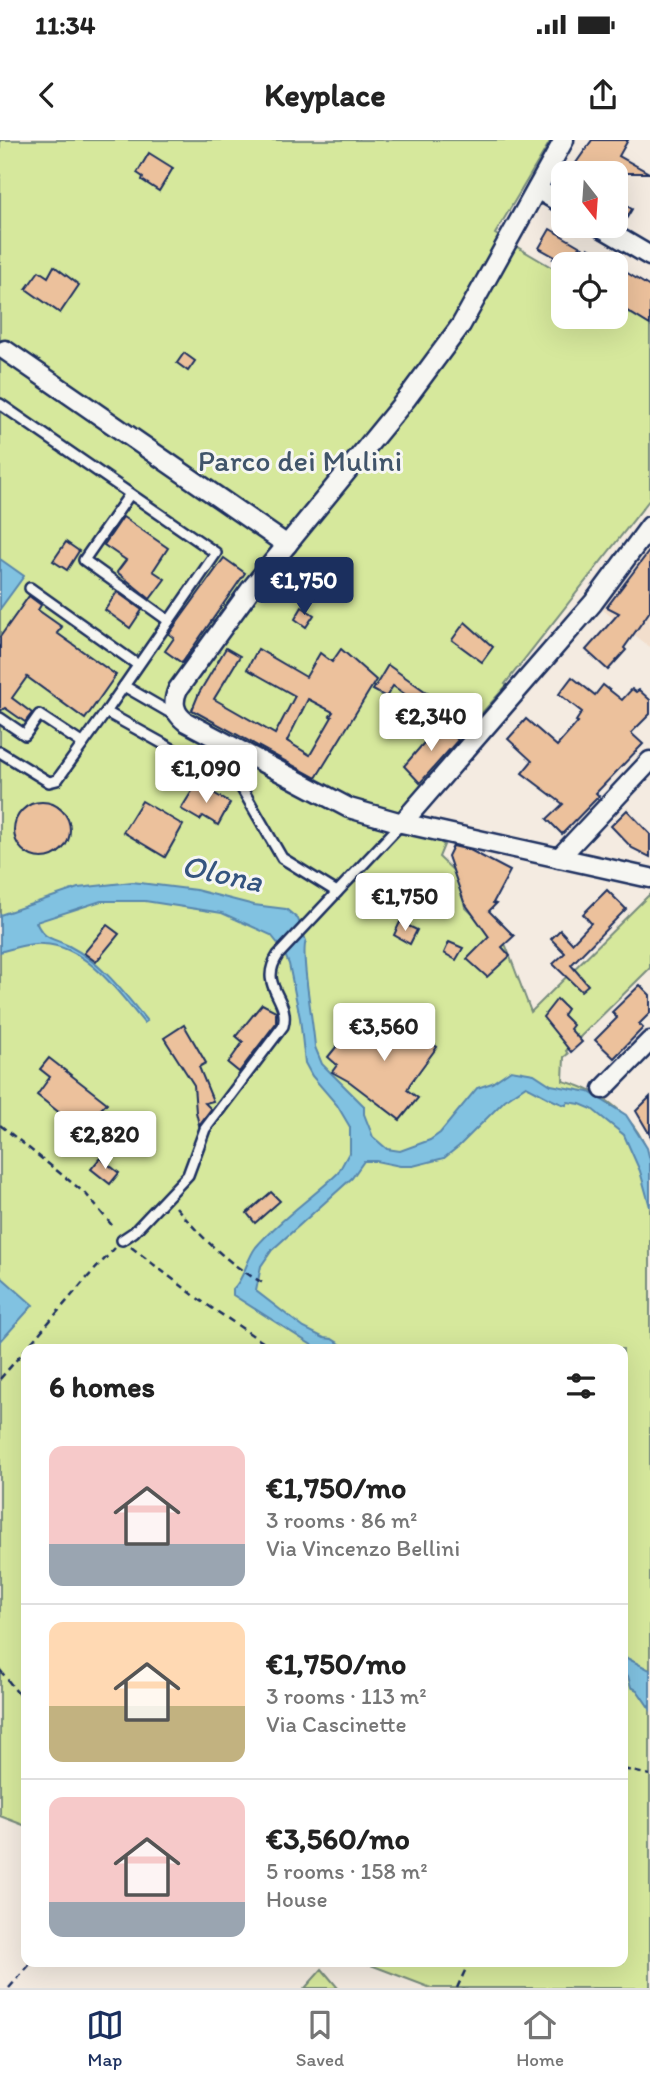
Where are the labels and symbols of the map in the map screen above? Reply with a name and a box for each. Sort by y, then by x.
north arrow [551,161,628,238]
park label: Parco dei Mulini [198,442,402,479]
pin: €1,750 [247,558,361,617]
pin: €2,340 [374,694,488,753]
pin: €1,090 [149,746,263,805]
water label: Olona [178,846,267,900]
pin: €1,750 [348,874,462,933]
pin: €3,560 [327,1004,441,1063]
pin: €2,820 [48,1112,162,1171]

